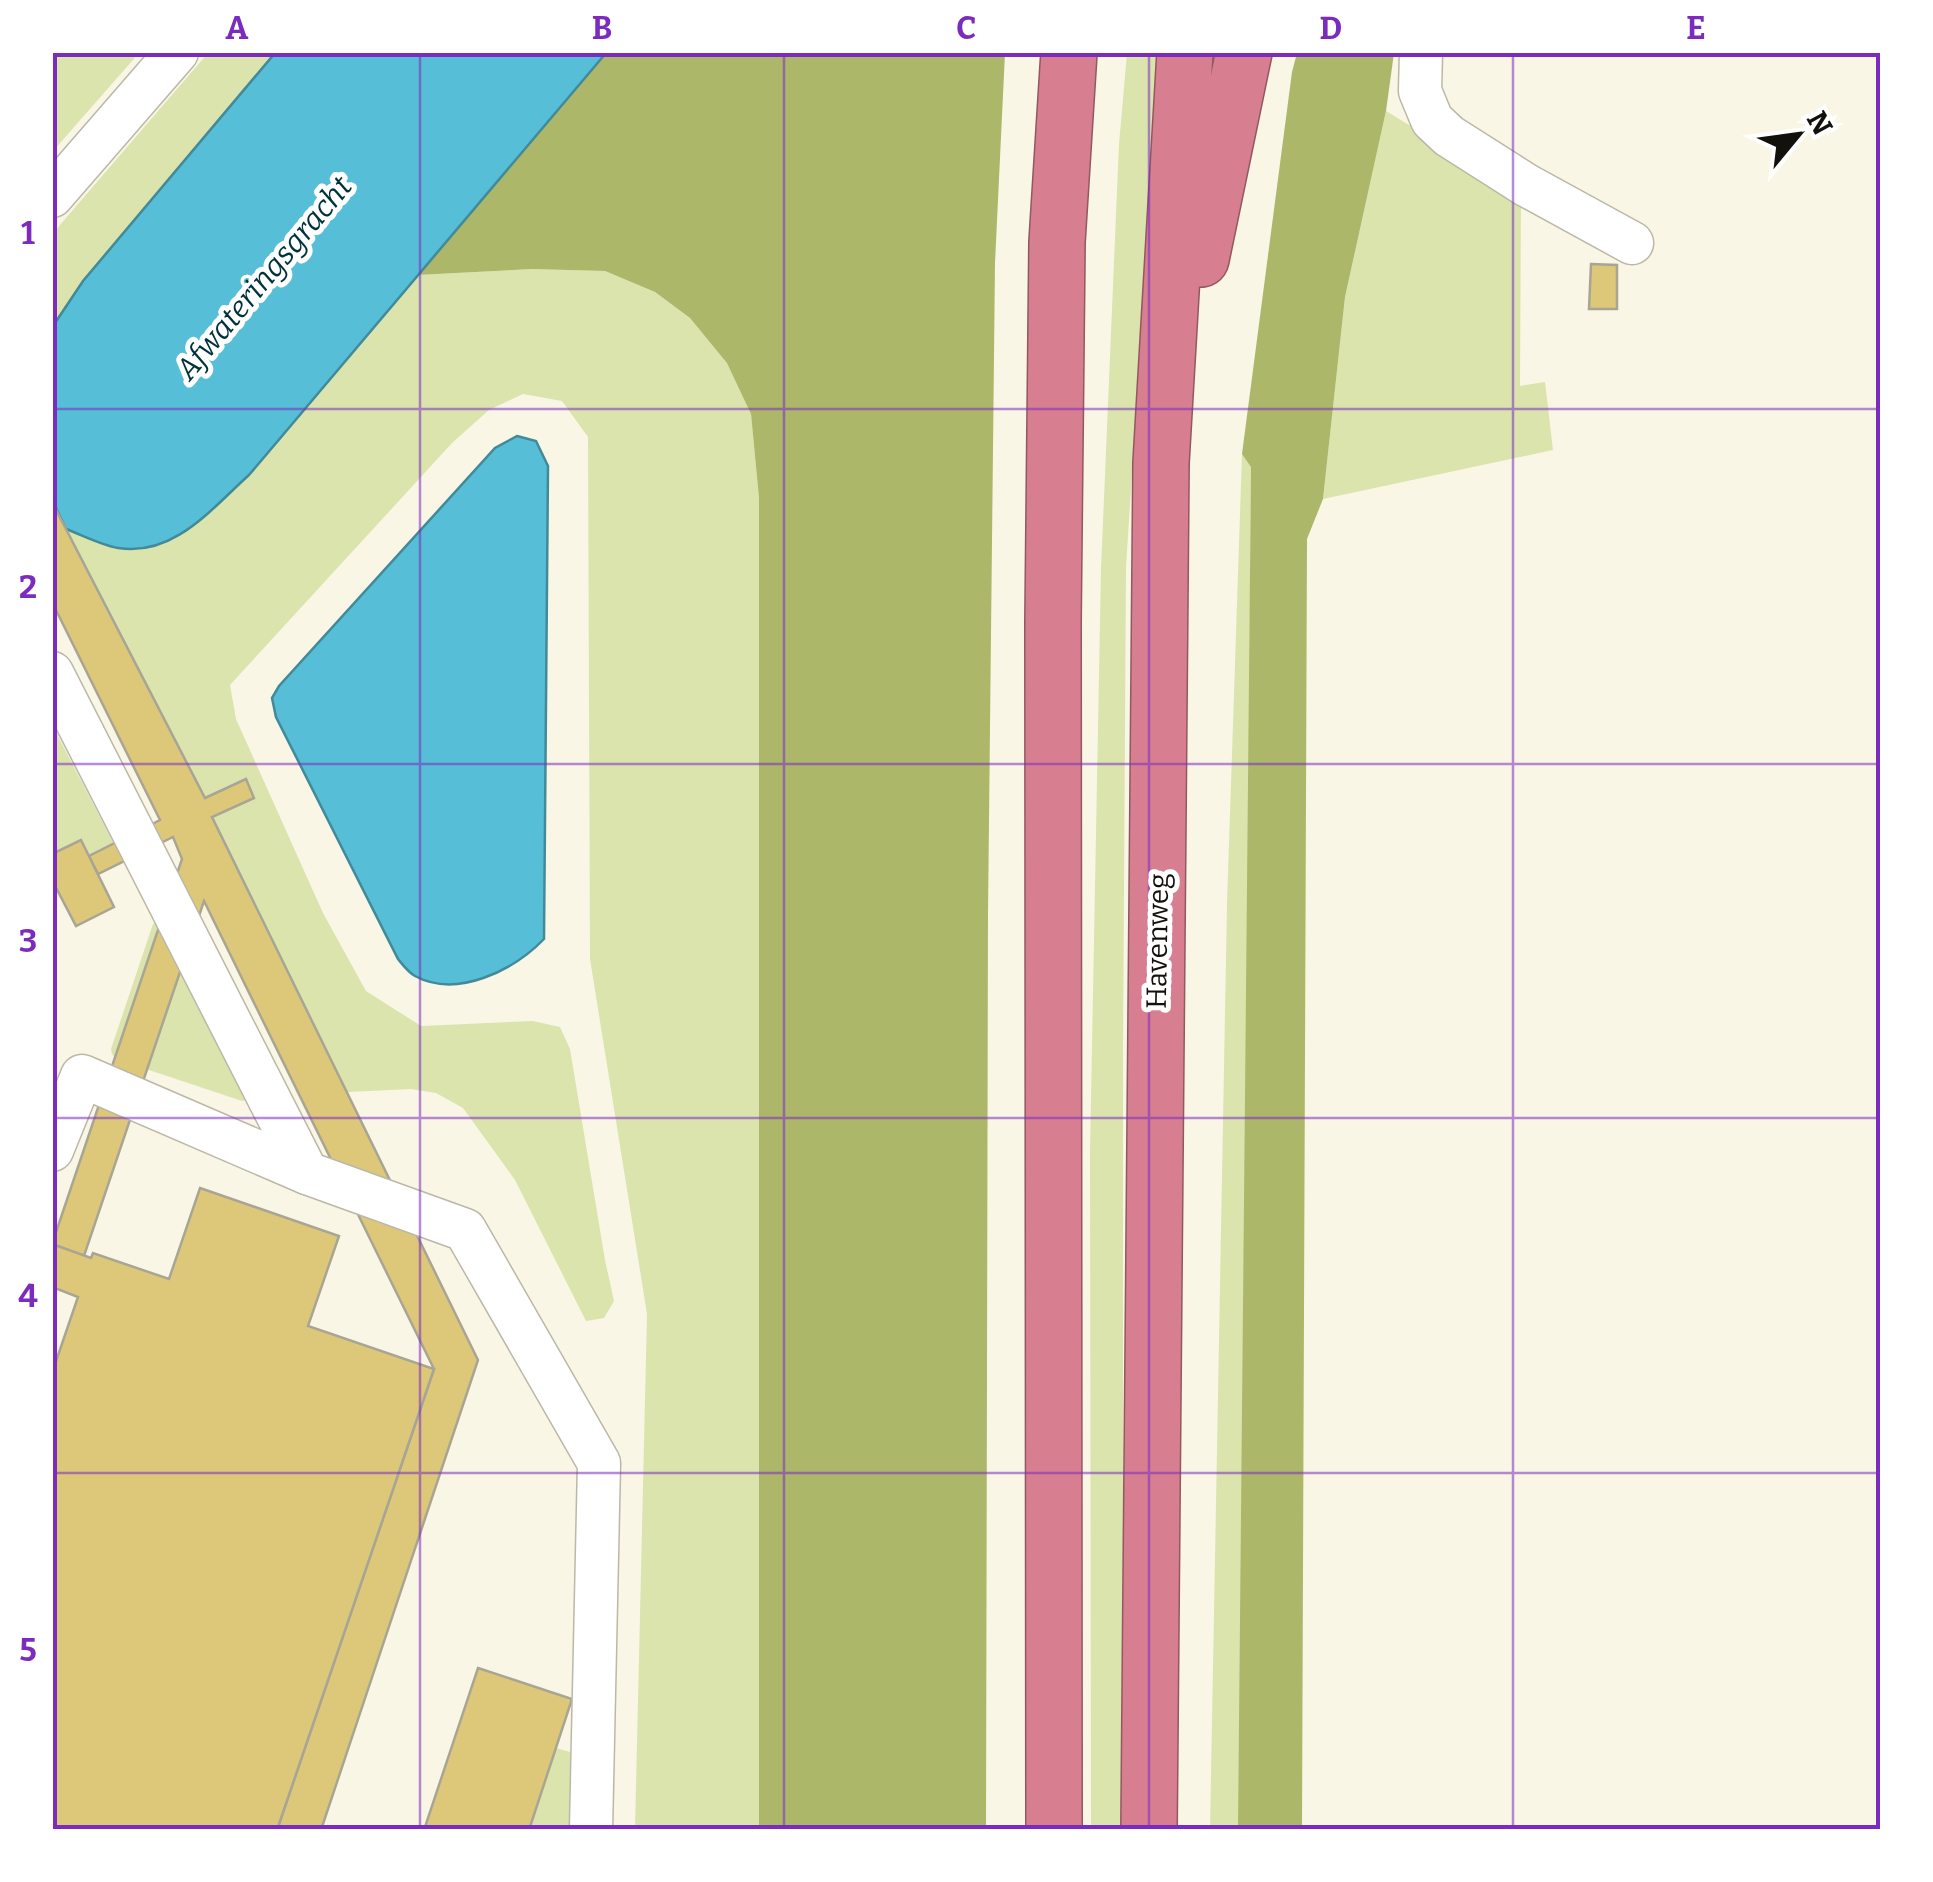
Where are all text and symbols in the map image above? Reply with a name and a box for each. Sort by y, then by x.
text: A [226,9,249,47]
text: B [592,9,612,47]
text: C [956,9,976,47]
text: D [1320,9,1342,47]
text: E [1686,9,1706,47]
north arrow [1748,85,1848,185]
text: N [1800,106,1839,141]
water label: Afwateringsgracht [167,169,360,388]
text: 1 [21,214,35,252]
text: 2 [19,568,37,606]
street label: Havenweg [1140,873,1175,1009]
text: 3 [19,922,37,960]
text: 4 [18,1277,38,1315]
text: 5 [19,1631,37,1669]

